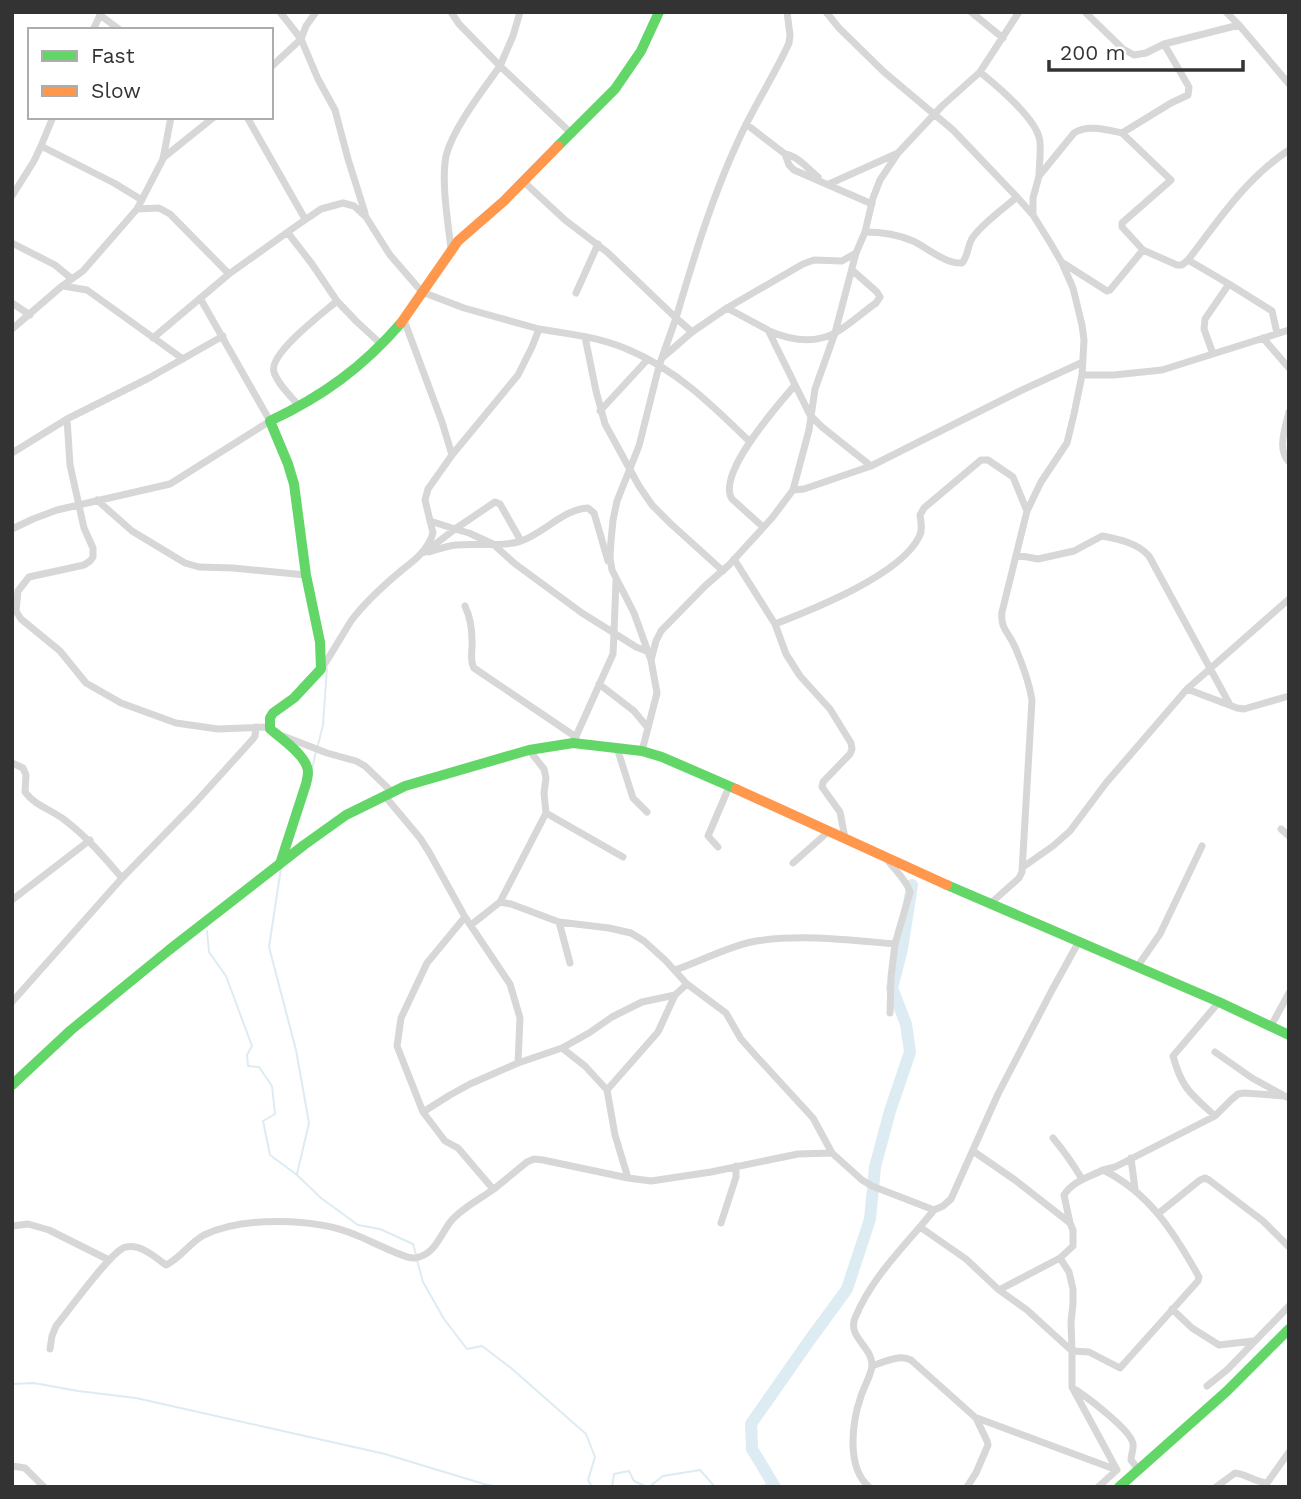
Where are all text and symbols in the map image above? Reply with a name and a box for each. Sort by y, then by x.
legend [28,28,273,119]
scale bar [1049,28,1243,72]
text: 200 m [1060,40,1126,65]
text: Fast [91,43,135,68]
text: Slow [91,78,141,103]

